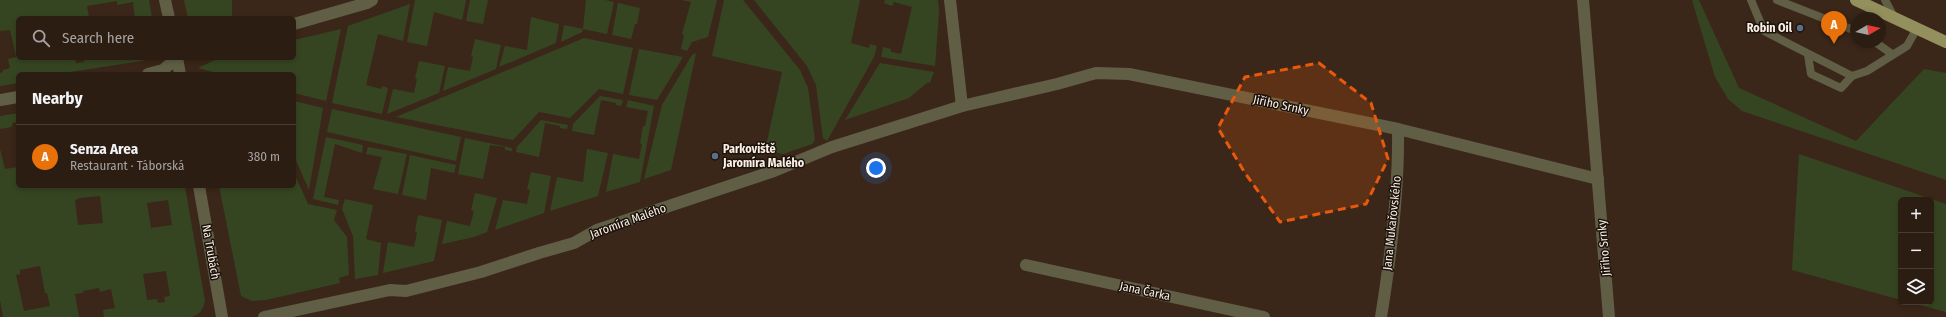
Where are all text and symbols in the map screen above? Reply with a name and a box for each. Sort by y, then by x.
pin: A [1821,11,1847,44]
north arrow [1850,12,1886,48]
search box [16,16,296,60]
place label: Robin Oil [1747,21,1793,35]
marker: Robin Oil [1795,23,1805,33]
icon: search [30,27,52,49]
text: Search here [62,29,134,47]
text: Nearby [32,88,83,109]
street label: Jiřího Srnky [1252,92,1311,118]
text: Senza Area [70,140,138,158]
place label: Parkoviště Jaromíra Malého [722,142,805,170]
text: A [41,149,49,164]
text: 380 m [248,149,280,164]
marker: Parkoviště Jaromíra Malého [710,151,720,161]
text: Restaurant · Táborská [70,158,184,173]
your location [866,158,886,178]
street label: Jana Mukařovského [1380,175,1404,271]
map controls [1898,197,1934,305]
button: + [1898,197,1934,233]
street label: Jaromíra Malého [588,201,668,241]
street label: Jiřího Srnky [1595,219,1613,277]
street label: Na Trubách [199,224,223,280]
button: − [1898,233,1934,269]
button: layers [1898,269,1934,305]
street label: Jana Čarka [1118,278,1172,303]

